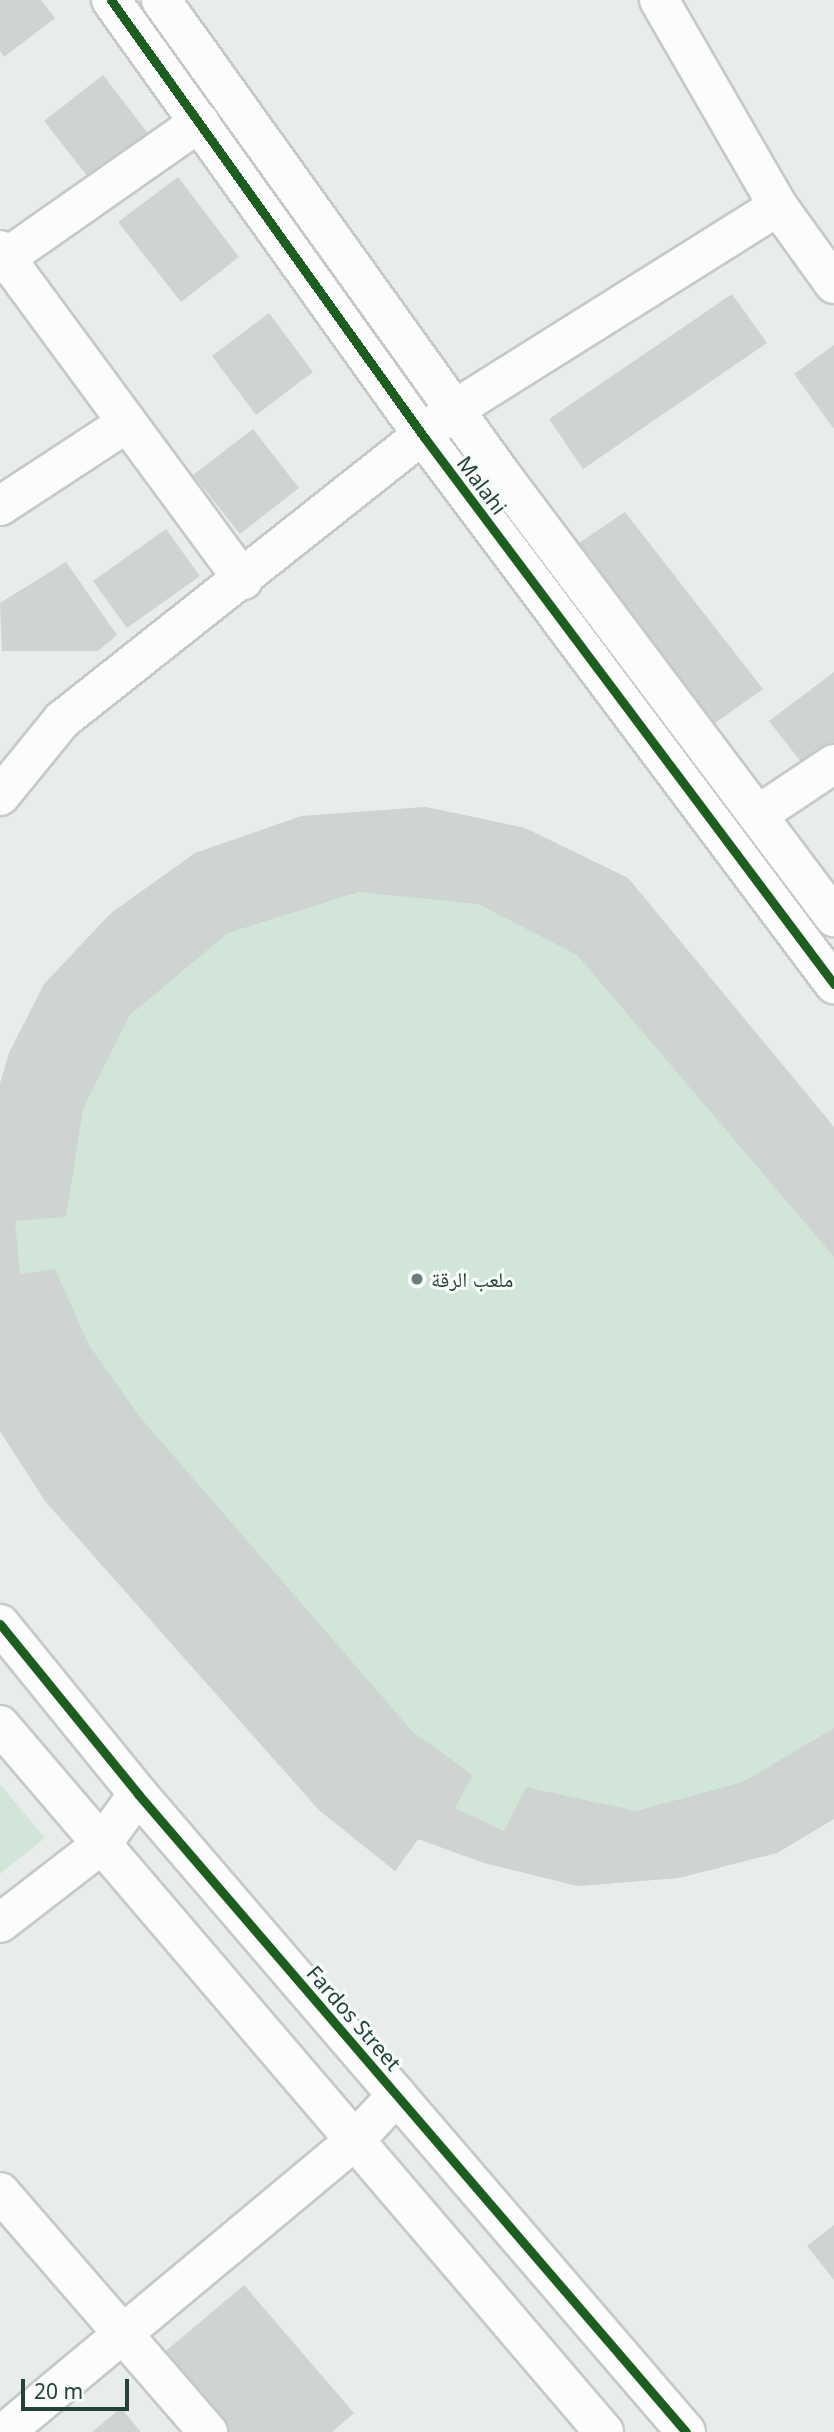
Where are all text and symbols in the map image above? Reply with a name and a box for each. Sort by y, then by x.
street label: Malahi [452,451,512,519]
place label: ملعب الرقة [431,1266,513,1292]
marker: ملعب الرقة [409,1271,425,1287]
street label: Fardos Street [302,1960,406,2076]
scale bar [24,2366,133,2410]
text: 20 m [34,2377,83,2405]

